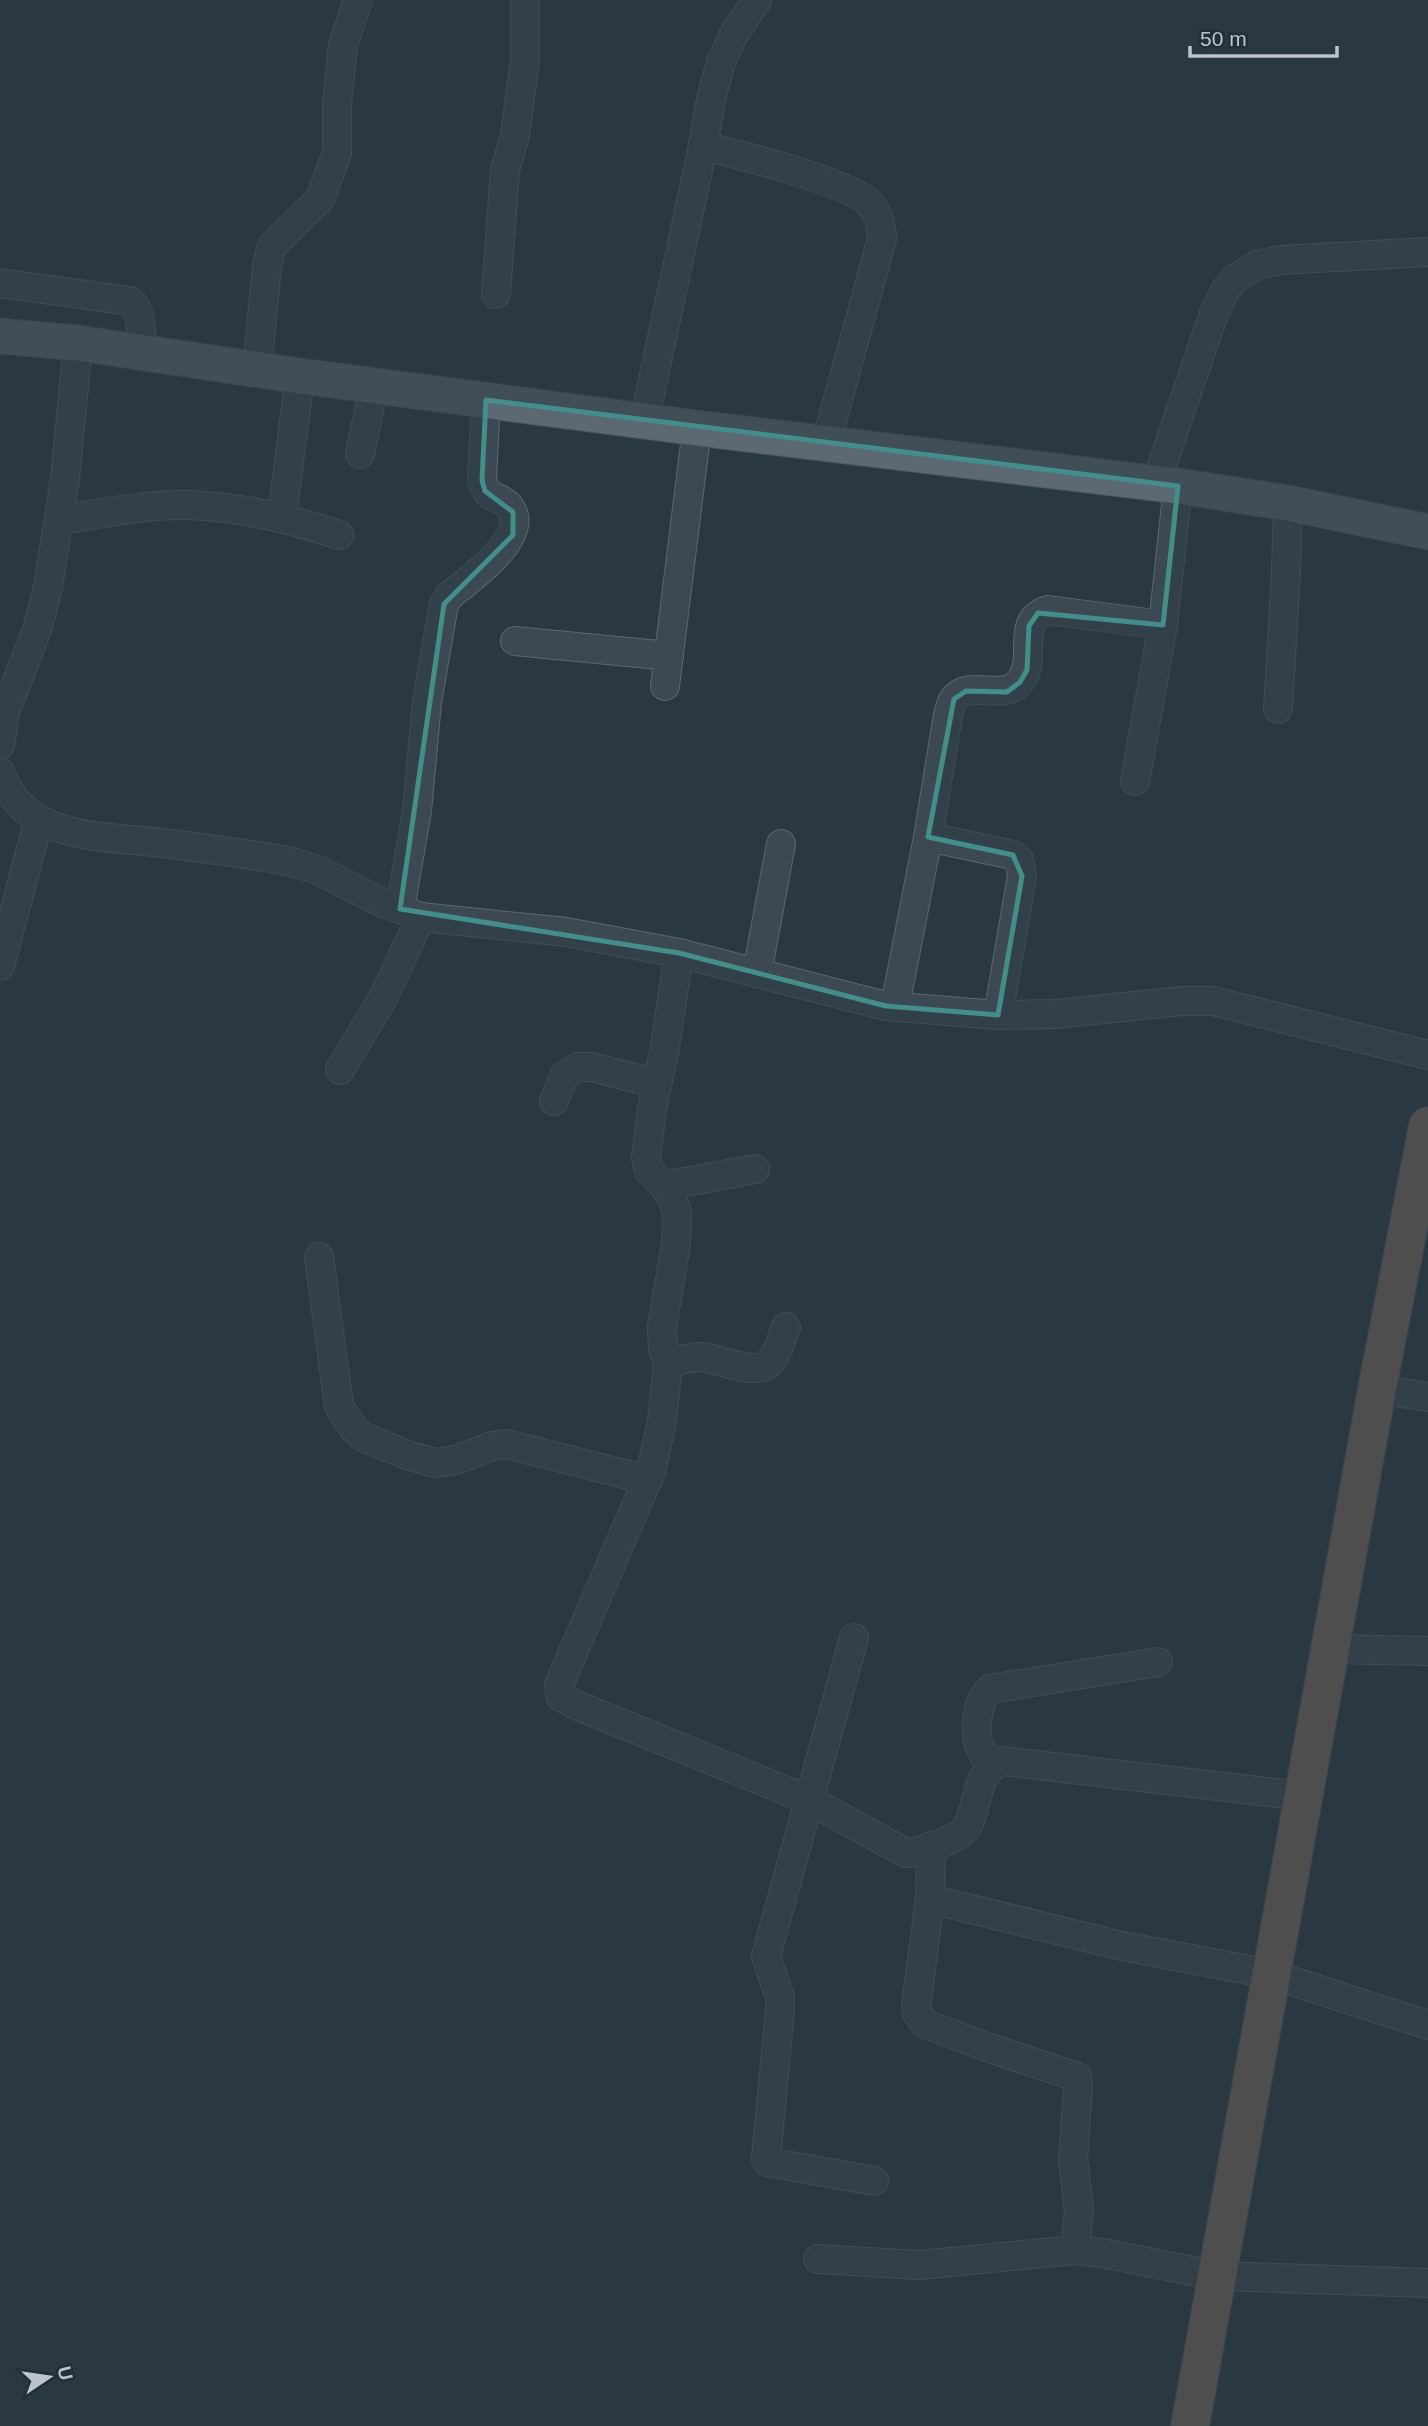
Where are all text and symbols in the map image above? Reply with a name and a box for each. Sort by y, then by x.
scale bar [1190,14,1337,58]
text: 50 m [1200,27,1247,50]
north arrow [14,2342,84,2412]
text: U [53,2364,77,2382]

